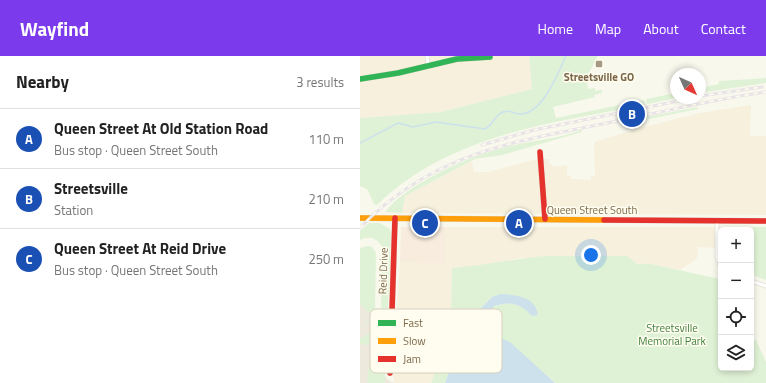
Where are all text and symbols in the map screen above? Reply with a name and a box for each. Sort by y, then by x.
text: Wayfind [20,14,89,43]
text: Home [538,18,573,39]
text: Map [595,18,621,39]
text: About [643,18,679,39]
text: Contact [701,18,746,39]
marker: Streetsville GO [594,59,604,69]
north arrow [670,68,706,104]
text: Nearby [16,69,69,95]
place label: Streetsville GO [564,69,634,85]
text: 3 results [296,72,344,92]
pin: B [619,99,645,129]
text: Queen Street At Old Station Road [54,117,268,140]
text: A [25,129,33,149]
text: 110 m [308,129,344,149]
text: Bus stop · Queen Street South [54,140,218,160]
text: Streetsville [54,177,128,200]
text: B [25,189,33,209]
text: 210 m [308,189,344,209]
text: Station [54,200,93,220]
street label: Queen Street South [547,202,637,218]
pin: C [412,208,438,238]
pin: A [506,208,532,238]
map controls [718,227,754,371]
button: + [718,227,754,263]
text: Queen Street At Reid Drive [54,237,226,260]
your location [581,245,601,265]
street label: Reid Drive [374,247,392,295]
text: C [25,249,33,269]
text: 250 m [308,249,344,269]
text: Bus stop · Queen Street South [54,260,218,280]
button: − [718,263,754,299]
button: locate [718,299,754,335]
legend [370,309,502,373]
text: Fast [403,315,423,331]
park label: Streetsville Memorial Park [638,320,706,349]
text: Slow [403,333,426,349]
button: layers [718,335,754,371]
text: Jam [403,351,421,367]

